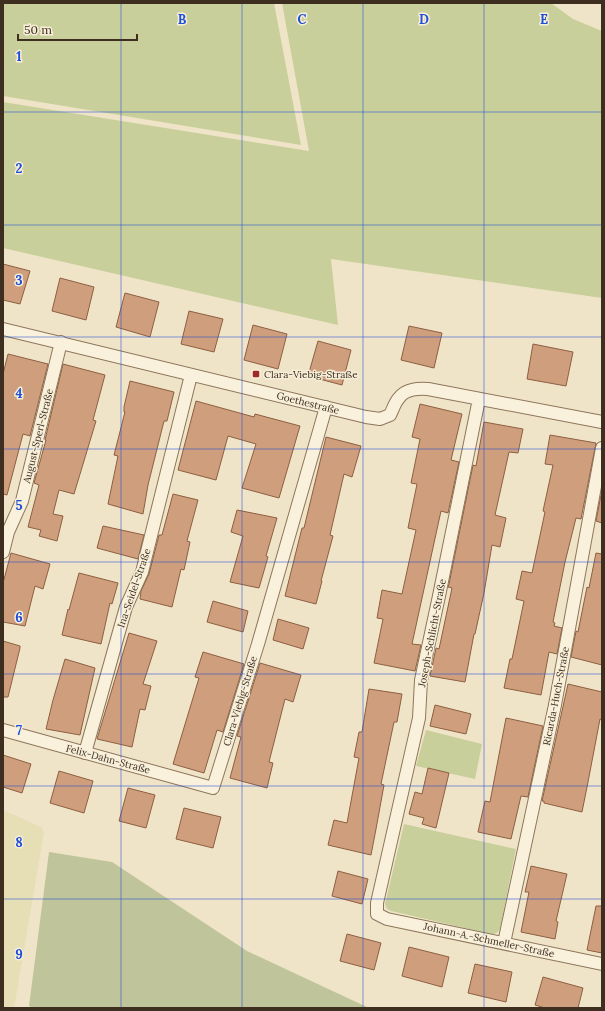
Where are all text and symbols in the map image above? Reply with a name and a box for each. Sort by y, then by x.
text: B [178,11,187,28]
text: C [298,11,307,28]
text: D [419,11,429,28]
text: E [540,11,548,28]
scale bar [18,16,137,42]
text: 50 m [24,22,52,37]
text: 1 [16,48,22,65]
text: 2 [16,160,23,177]
text: 3 [15,272,23,289]
place label: Clara-Viebig-Straße [264,368,358,381]
marker: Clara-Viebig-Straße [251,369,261,379]
text: 4 [15,385,23,402]
street label: August-Sperl-Straße [20,387,56,486]
street label: Goethestraße [275,389,341,417]
text: 5 [15,497,23,514]
street label: Ina-Seidel-Straße [114,546,154,629]
street label: Joseph-Schlicht-Straße [415,577,449,689]
text: 6 [15,609,23,626]
street label: Ricarda-Huch-Straße [540,645,572,747]
street label: Clara-Viebig-Straße [220,654,260,748]
text: 7 [16,722,22,739]
street label: Felix-Dahn-Straße [64,741,152,777]
text: 8 [15,834,23,851]
street label: Johann-A.-Schmeller-Straße [421,920,556,960]
text: 9 [15,946,23,963]

